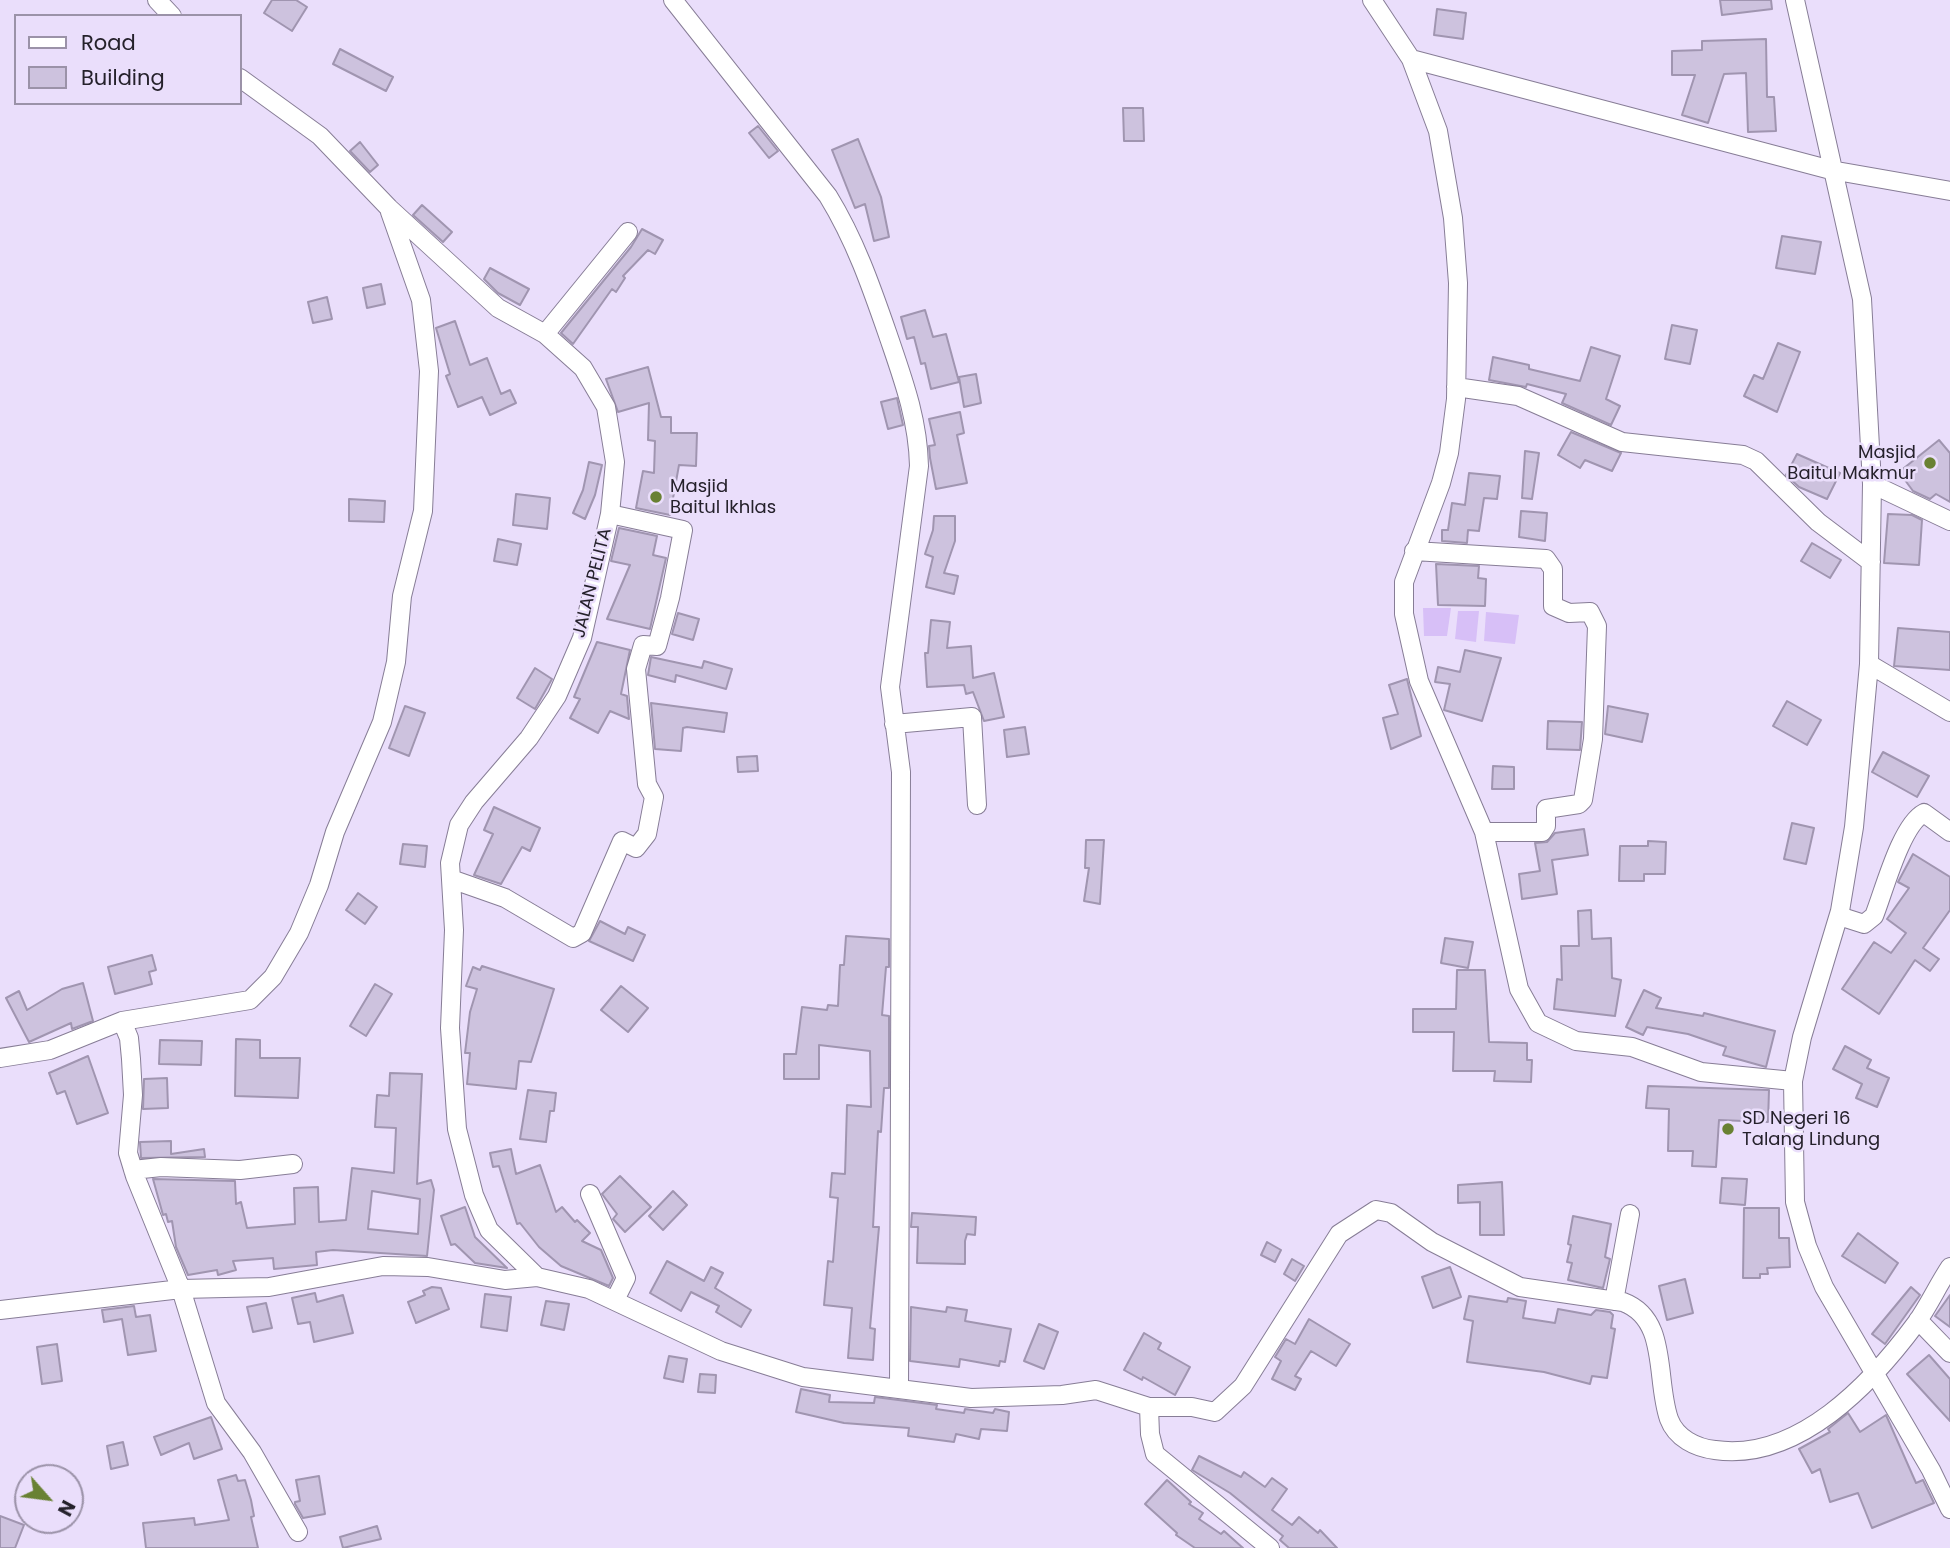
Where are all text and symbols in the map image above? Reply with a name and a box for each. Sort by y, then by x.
legend [14,14,242,105]
text: Road [81,28,136,57]
text: Building [81,63,165,92]
place label: Masjid Baitul Makmur [1787,442,1916,484]
marker: Masjid Baitul Makmur [1922,455,1938,471]
place label: Masjid Baitul Ikhlas [670,476,776,518]
marker: Masjid Baitul Ikhlas [648,489,664,505]
street label: JALAN PELITA [569,526,617,640]
place label: SD Negeri 16 Talang Lindung [1742,1108,1880,1150]
marker: SD Negeri 16 Talang Lindung [1720,1121,1736,1137]
north arrow [14,1464,84,1534]
text: N [51,1495,81,1521]

